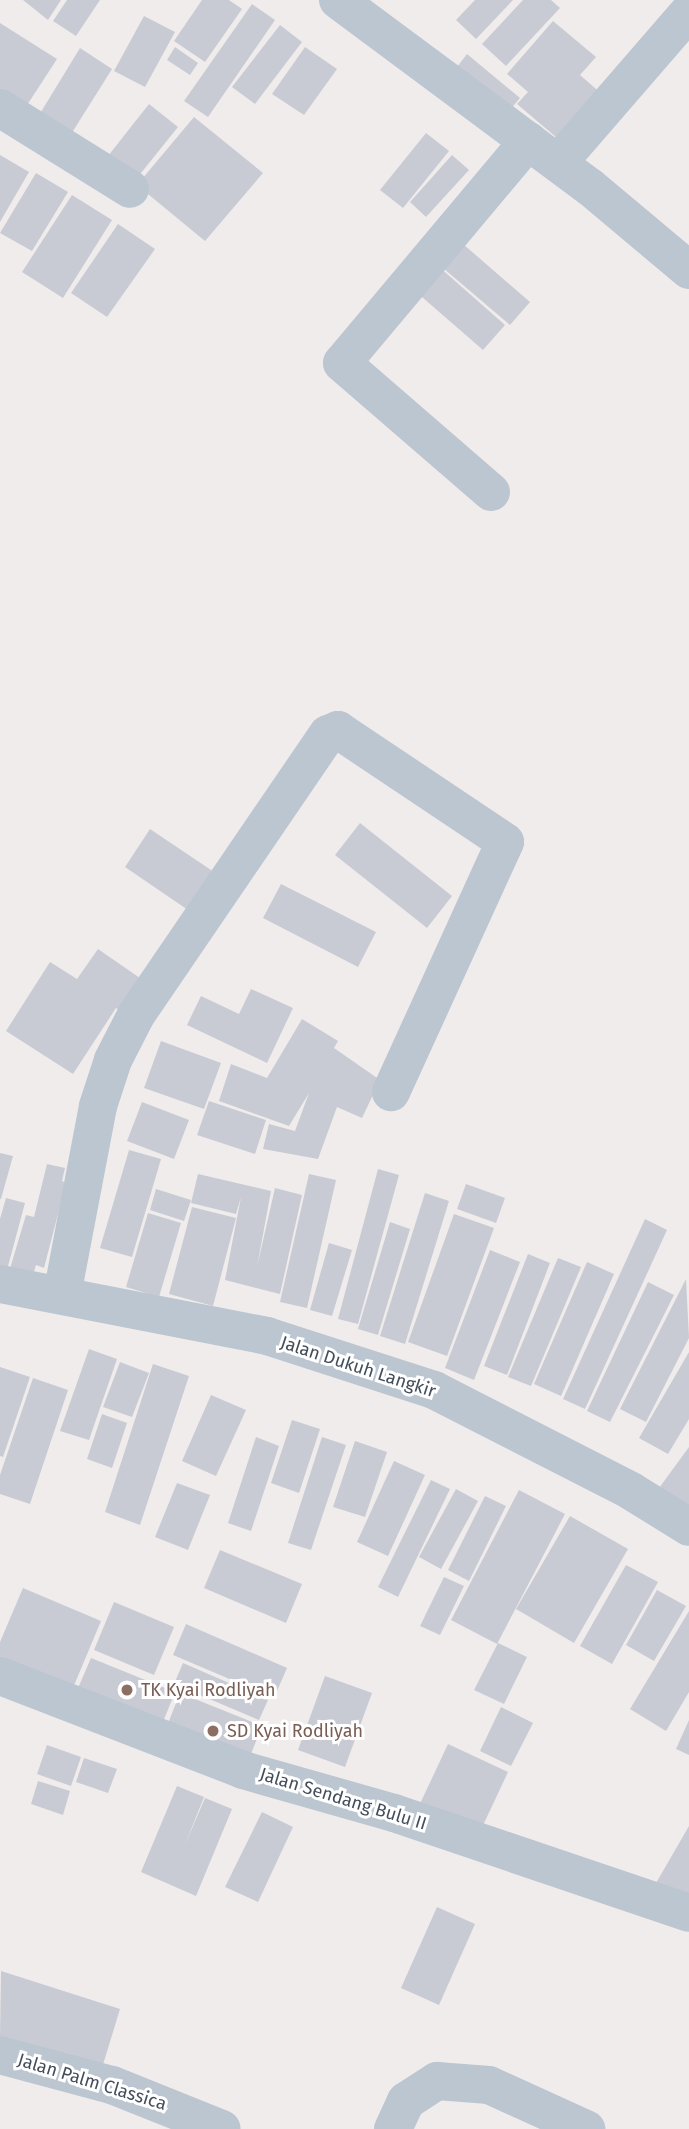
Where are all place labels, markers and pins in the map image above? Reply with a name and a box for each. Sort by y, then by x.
place label: TK Kyai Rodliyah [141,1679,275,1701]
marker: TK Kyai Rodliyah [119,1682,135,1698]
place label: SD Kyai Rodliyah [227,1720,363,1742]
marker: SD Kyai Rodliyah [205,1723,221,1739]

